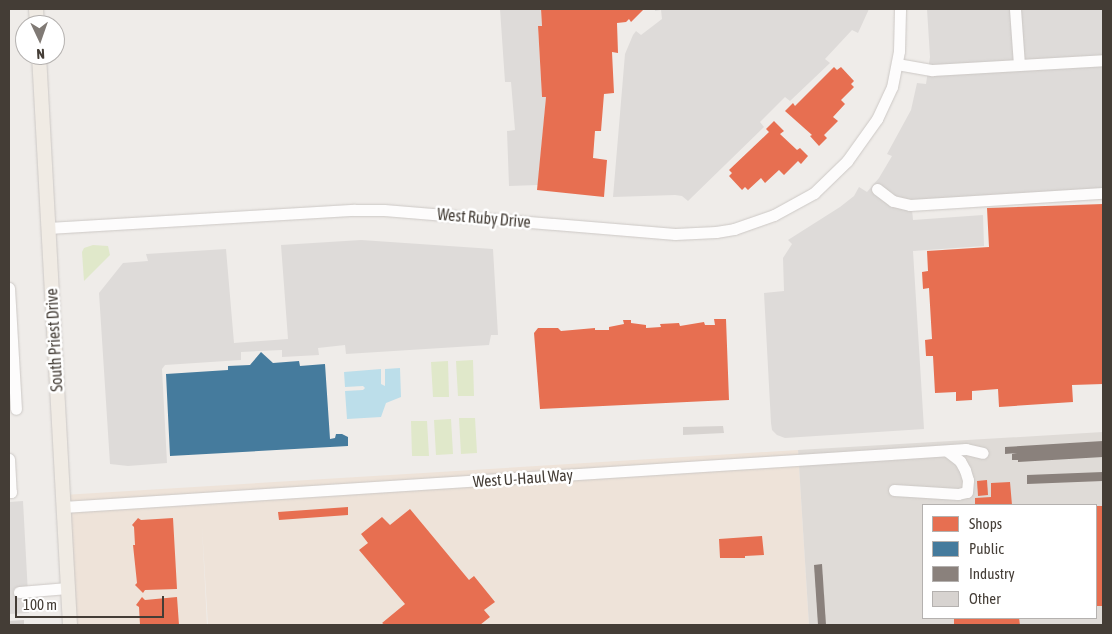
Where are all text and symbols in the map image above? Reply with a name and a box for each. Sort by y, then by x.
north arrow [15,15,65,65]
text: N [36,46,45,62]
street label: West Ruby Drive [436,204,532,232]
street label: South Priest Drive [42,288,66,392]
street label: West U-Haul Way [472,465,574,491]
legend [922,504,1097,619]
text: Shops [969,515,1002,532]
text: Public [969,540,1004,557]
text: Industry [969,565,1015,582]
scale bar [18,586,166,618]
text: Other [969,590,1001,607]
text: 100 m [23,596,57,613]

